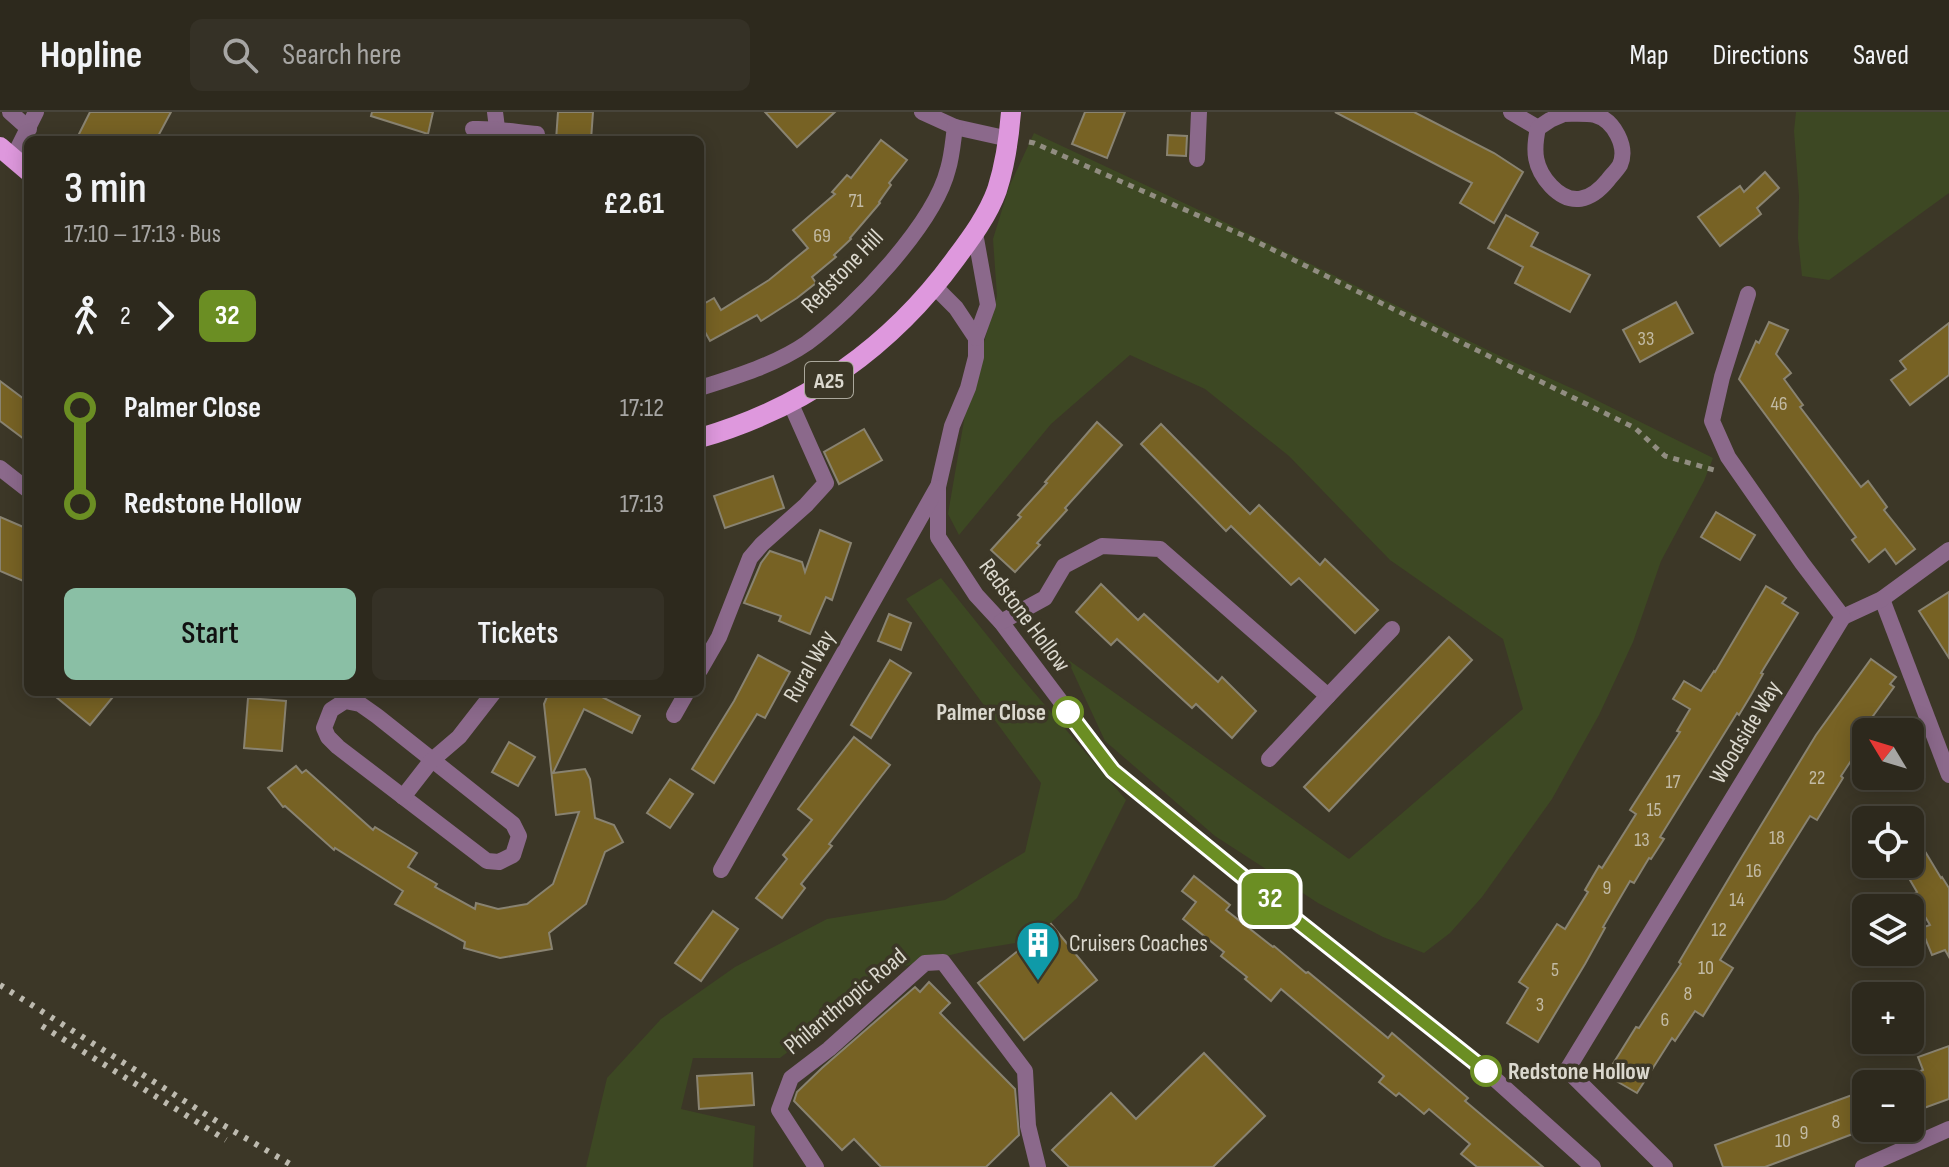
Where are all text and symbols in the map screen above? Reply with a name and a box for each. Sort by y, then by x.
search box [190,19,750,91]
text: Hopline [40,33,142,78]
icon: search [218,33,262,77]
text: Search here [282,37,402,73]
text: Map [1630,39,1669,72]
text: Directions [1713,39,1809,72]
text: Saved [1853,39,1909,72]
text: 3 min [64,162,147,215]
text: £2.61 [603,186,664,222]
house number: 71 [848,189,864,213]
text: 17:10 – 17:13 · Bus [64,219,221,250]
street label: Redstone Hill [795,223,889,319]
house number: 69 [813,224,831,248]
icon: walk [64,294,108,338]
icon: forward [143,294,187,338]
text: 32 [215,299,240,332]
text: 2 [120,301,131,332]
house number: 33 [1638,327,1654,351]
road number: A25 [805,362,853,398]
text: Palmer Close [124,390,261,426]
house number: 46 [1770,392,1788,416]
text: 17:12 [620,393,664,424]
text: Redstone Hollow [124,486,302,522]
text: 17:13 [620,489,664,520]
street label: Redstone Hollow [973,553,1077,678]
button: Start [64,588,356,680]
button: Tickets [372,588,664,680]
street label: Rural Way [777,625,842,707]
street label: Woodside Way [1703,675,1787,789]
marker: Palmer Close [1053,697,1083,727]
place label: Palmer Close [936,698,1046,727]
north arrow [1852,718,1924,790]
map controls [1852,718,1924,1142]
house number: 22 [1809,766,1825,790]
house number: 17 [1666,770,1680,794]
house number: 15 [1646,798,1662,822]
button: locate [1852,806,1924,878]
house number: 18 [1769,826,1785,850]
house number: 13 [1634,828,1650,852]
house number: 16 [1746,859,1762,883]
line badge: 32 [1234,873,1306,925]
house number: 9 [1603,876,1611,900]
text: 32 [1258,882,1282,915]
house number: 14 [1729,888,1745,912]
button: layers [1852,894,1924,966]
house number: 12 [1711,918,1727,942]
building icon: Cruisers Coaches [1014,919,1062,982]
place label: Cruisers Coaches [1069,929,1208,958]
street label: Philanthropic Road [778,942,912,1061]
house number: 10 [1698,956,1714,980]
house number: 5 [1551,958,1559,982]
house number: 8 [1684,982,1692,1006]
button: + [1852,982,1924,1054]
house number: 3 [1536,993,1544,1017]
house number: 6 [1661,1008,1669,1032]
marker: Redstone Hollow [1471,1056,1501,1086]
place label: Redstone Hollow [1508,1057,1651,1086]
button: − [1852,1070,1924,1142]
house number: 8 [1832,1110,1840,1134]
house number: 9 [1800,1121,1808,1145]
house number: 10 [1775,1129,1791,1153]

